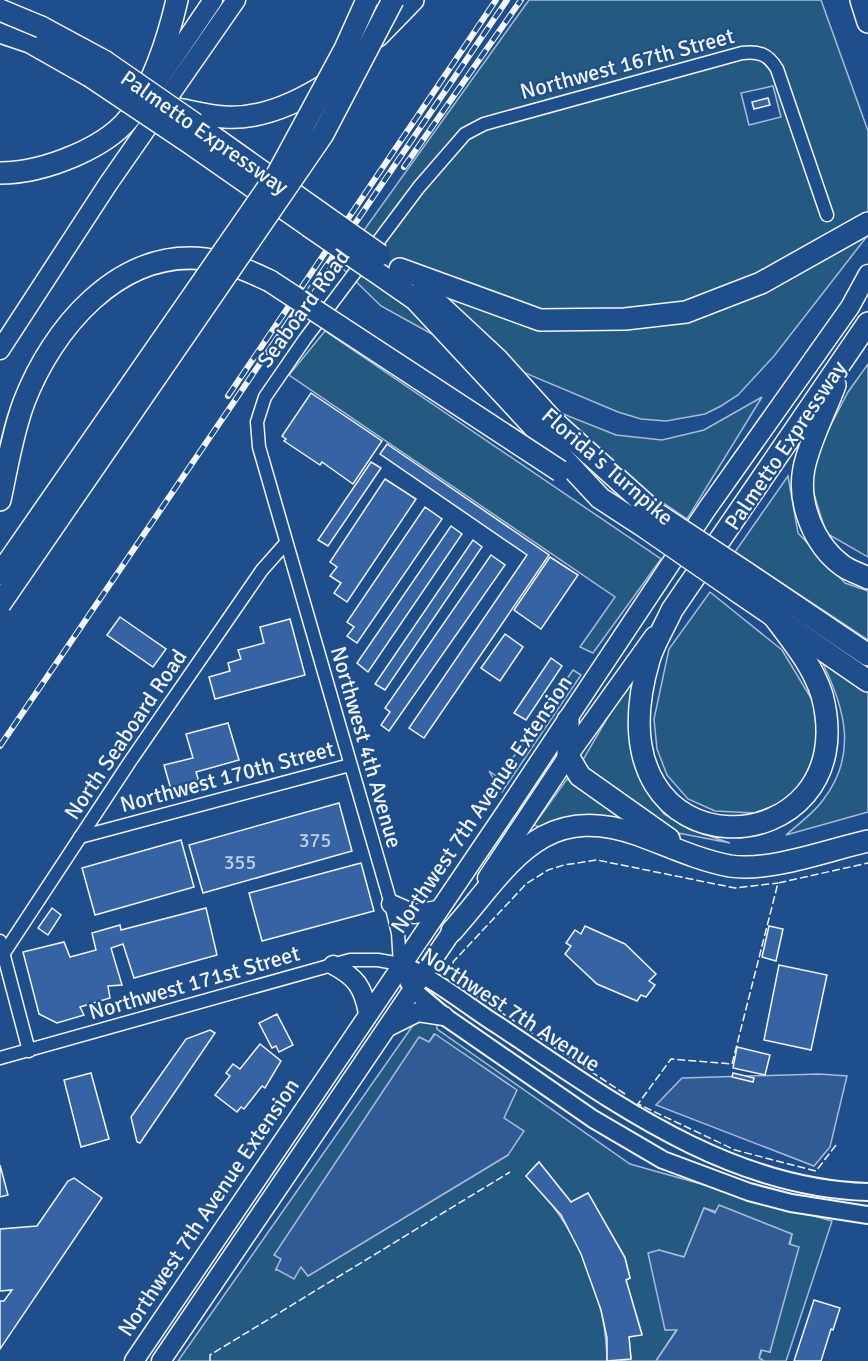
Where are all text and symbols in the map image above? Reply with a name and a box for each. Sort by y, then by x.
street label: Northwest 167th Street [517,22,737,105]
street label: Palmetto Expressway [116,64,294,201]
street label: Seaboard Road [251,244,355,373]
street label: Palmetto Expressway [719,355,853,535]
street label: Florida's Turnpike [536,402,679,531]
street label: Northwest 4th Avenue [325,643,408,851]
street label: North Seaboard Road [58,644,192,825]
street label: Northwest 7th Avenue Extension [385,670,578,938]
street label: Northwest 170th Street [117,735,337,818]
house number: 375 [299,828,331,853]
house number: 355 [224,850,256,875]
street label: Northwest 171st Street [86,939,303,1026]
street label: Northwest 7th Avenue [416,941,605,1077]
street label: Northwest 7th Avenue Extension [112,1073,305,1341]

